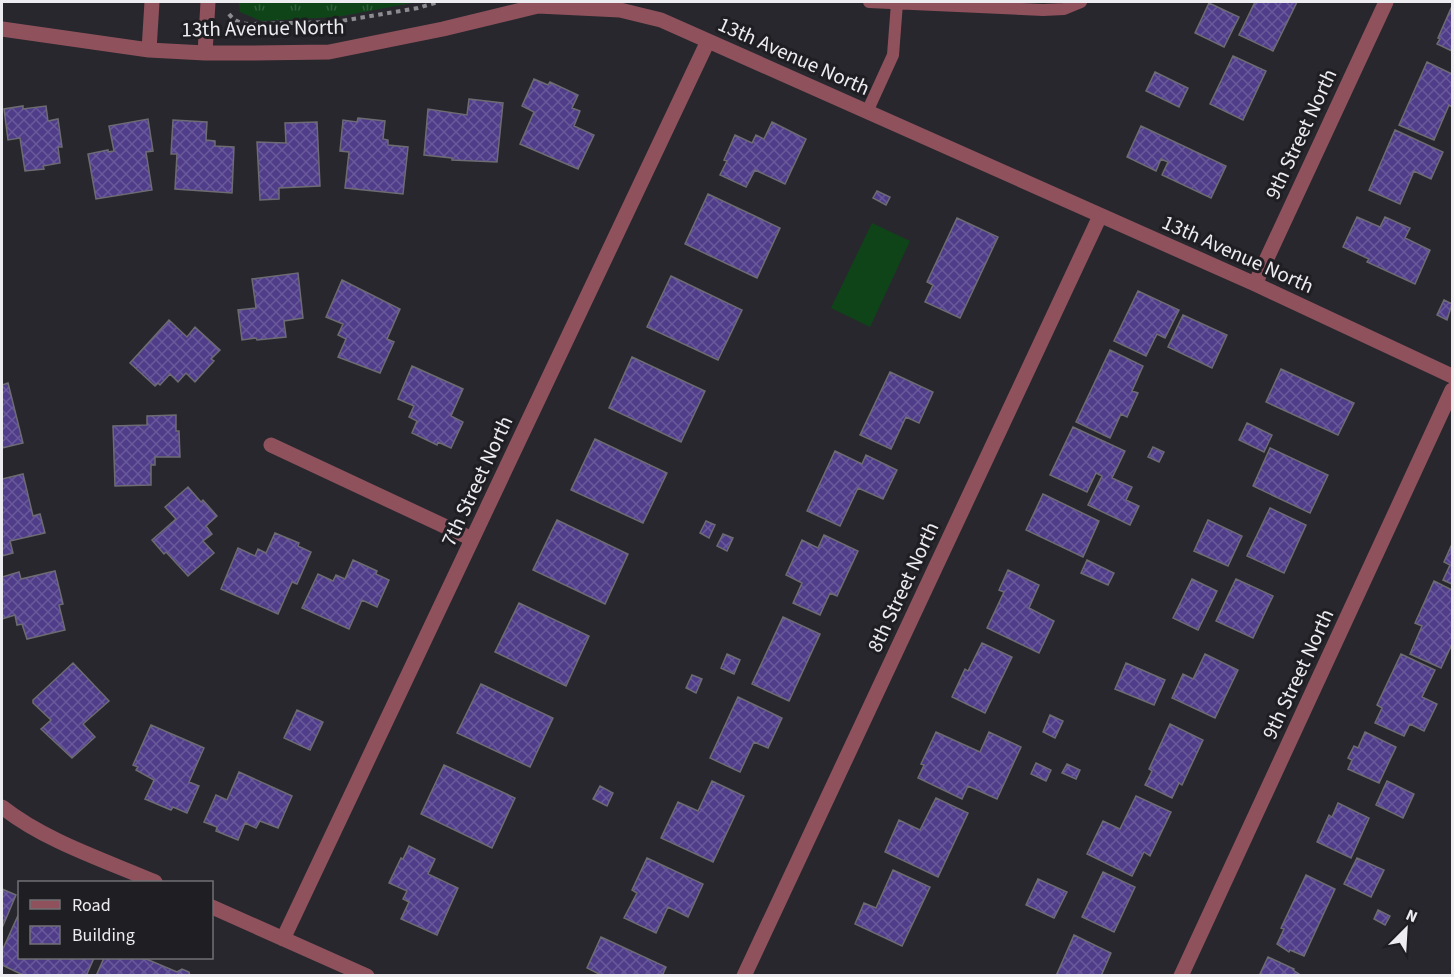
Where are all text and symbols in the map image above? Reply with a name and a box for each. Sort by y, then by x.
street label: 13th Avenue North [713,9,875,103]
street label: 13th Avenue North [181,12,345,44]
street label: 9th Street North [1258,64,1344,204]
street label: 13th Avenue North [1157,207,1319,301]
street label: 7th Street North [434,411,520,551]
street label: 8th Street North [860,517,946,657]
street label: 9th Street North [1255,604,1341,744]
legend [18,881,213,959]
text: Road [72,893,111,918]
north arrow [1376,899,1436,959]
text: N [1402,904,1421,928]
text: Building [72,923,135,948]

